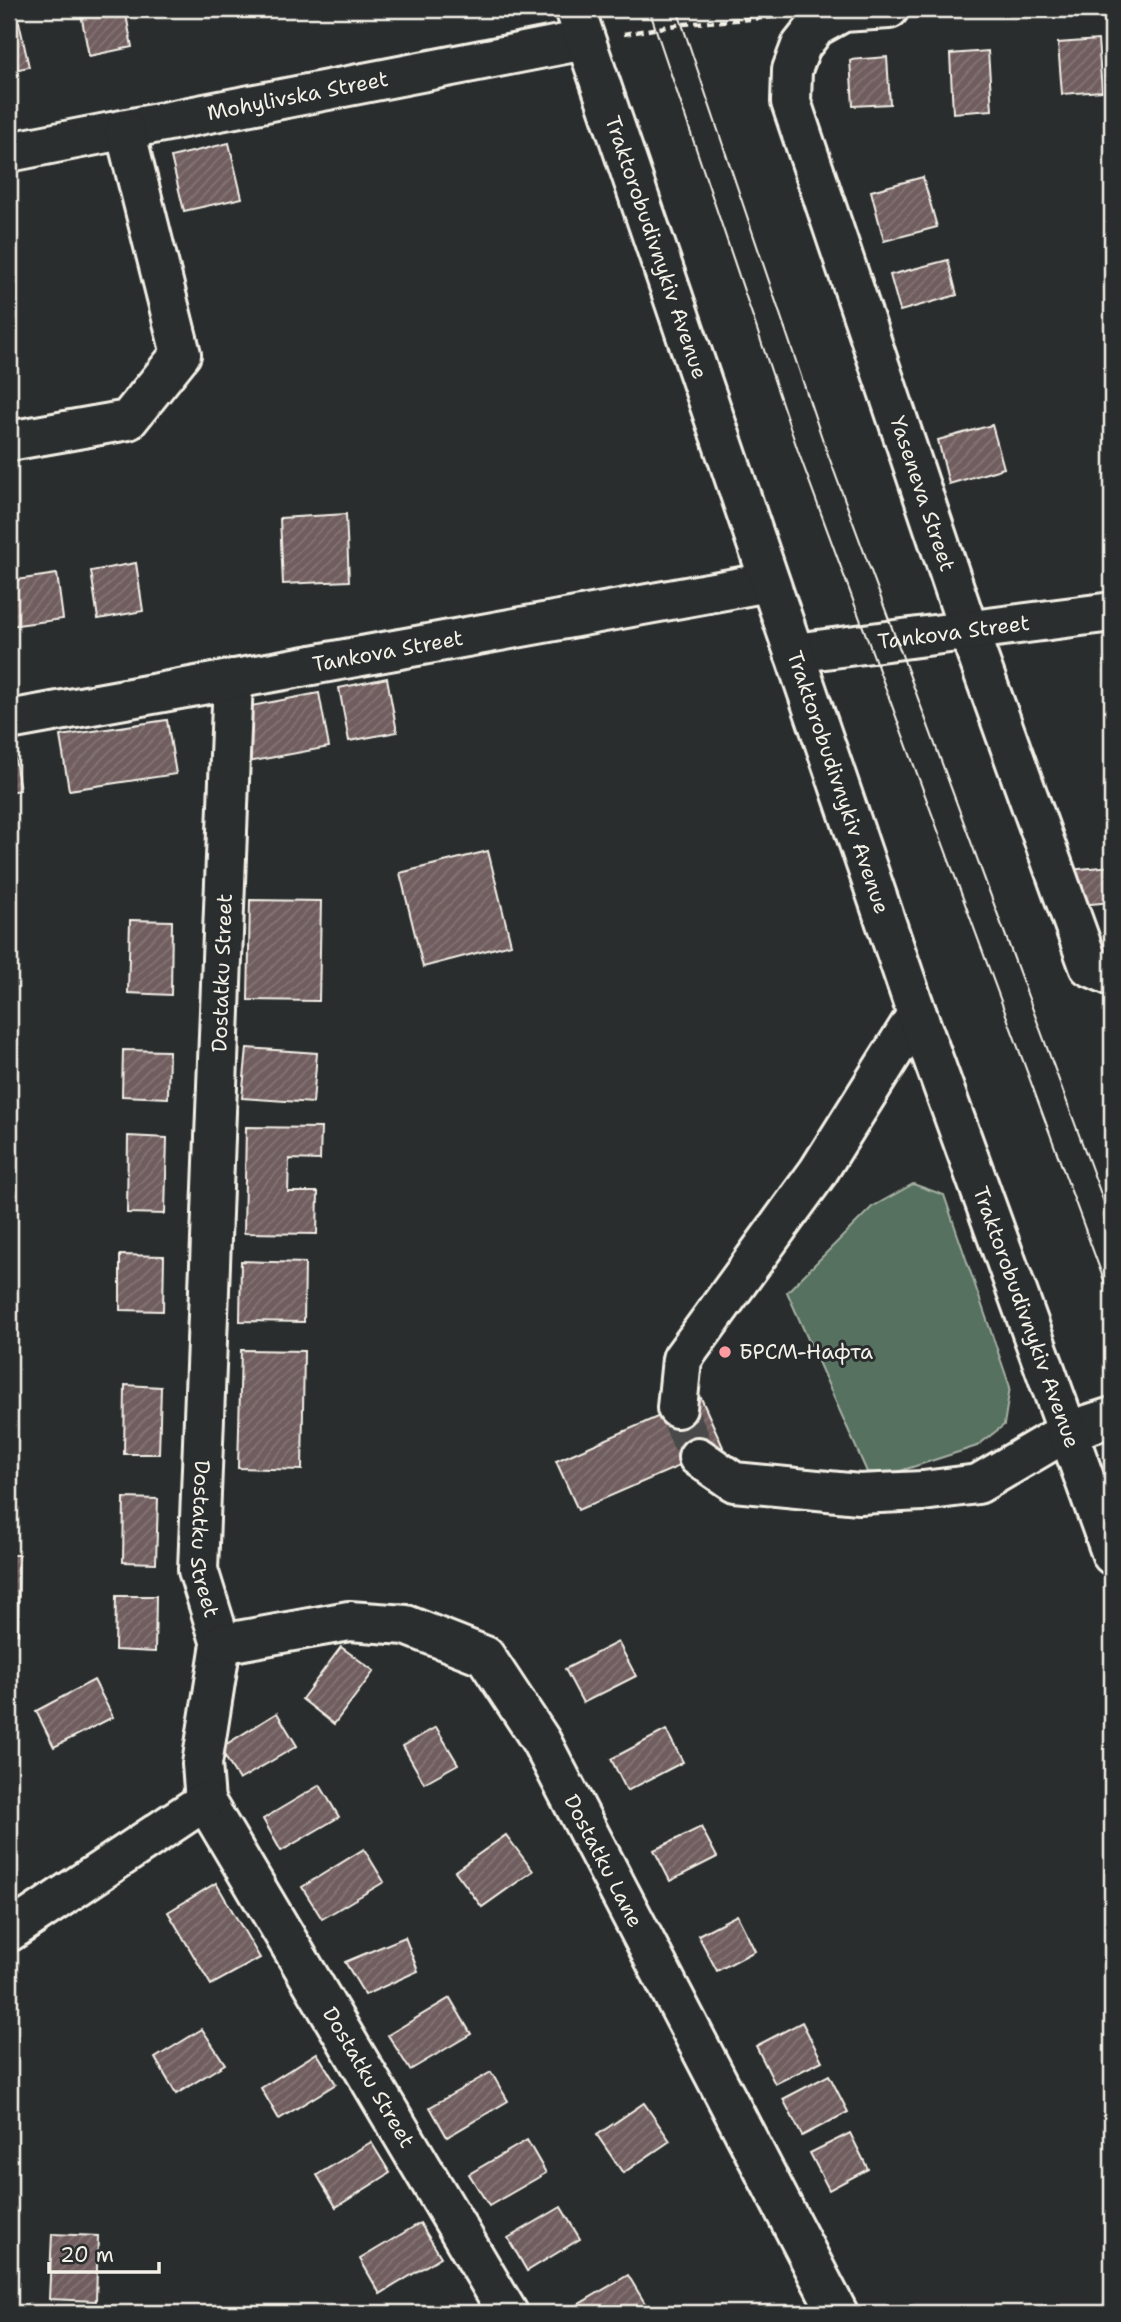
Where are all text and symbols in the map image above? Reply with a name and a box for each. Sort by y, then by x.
street label: Mohylivska Street [205,65,391,127]
street label: Traktorobudivnykiv Avenue [598,112,714,383]
street label: Yaseneva Street [883,412,962,575]
street label: Tankova Street [876,609,1031,656]
street label: Tankova Street [310,624,465,679]
street label: Traktorobudivnykiv Avenue [780,647,896,918]
street label: Dostatku Street [205,893,239,1053]
street label: Traktorobudivnykiv Avenue [966,1183,1086,1452]
place label: БРСМ-Нафта [739,1338,873,1366]
marker: БРСМ-Нафта [717,1344,733,1360]
street label: Dostatku Street [184,1459,226,1621]
street label: Dostatku Lane [557,1790,649,1932]
street label: Dostatku Street [316,2002,421,2153]
scale bar [49,2231,159,2275]
text: 20 m [60,2241,114,2269]

